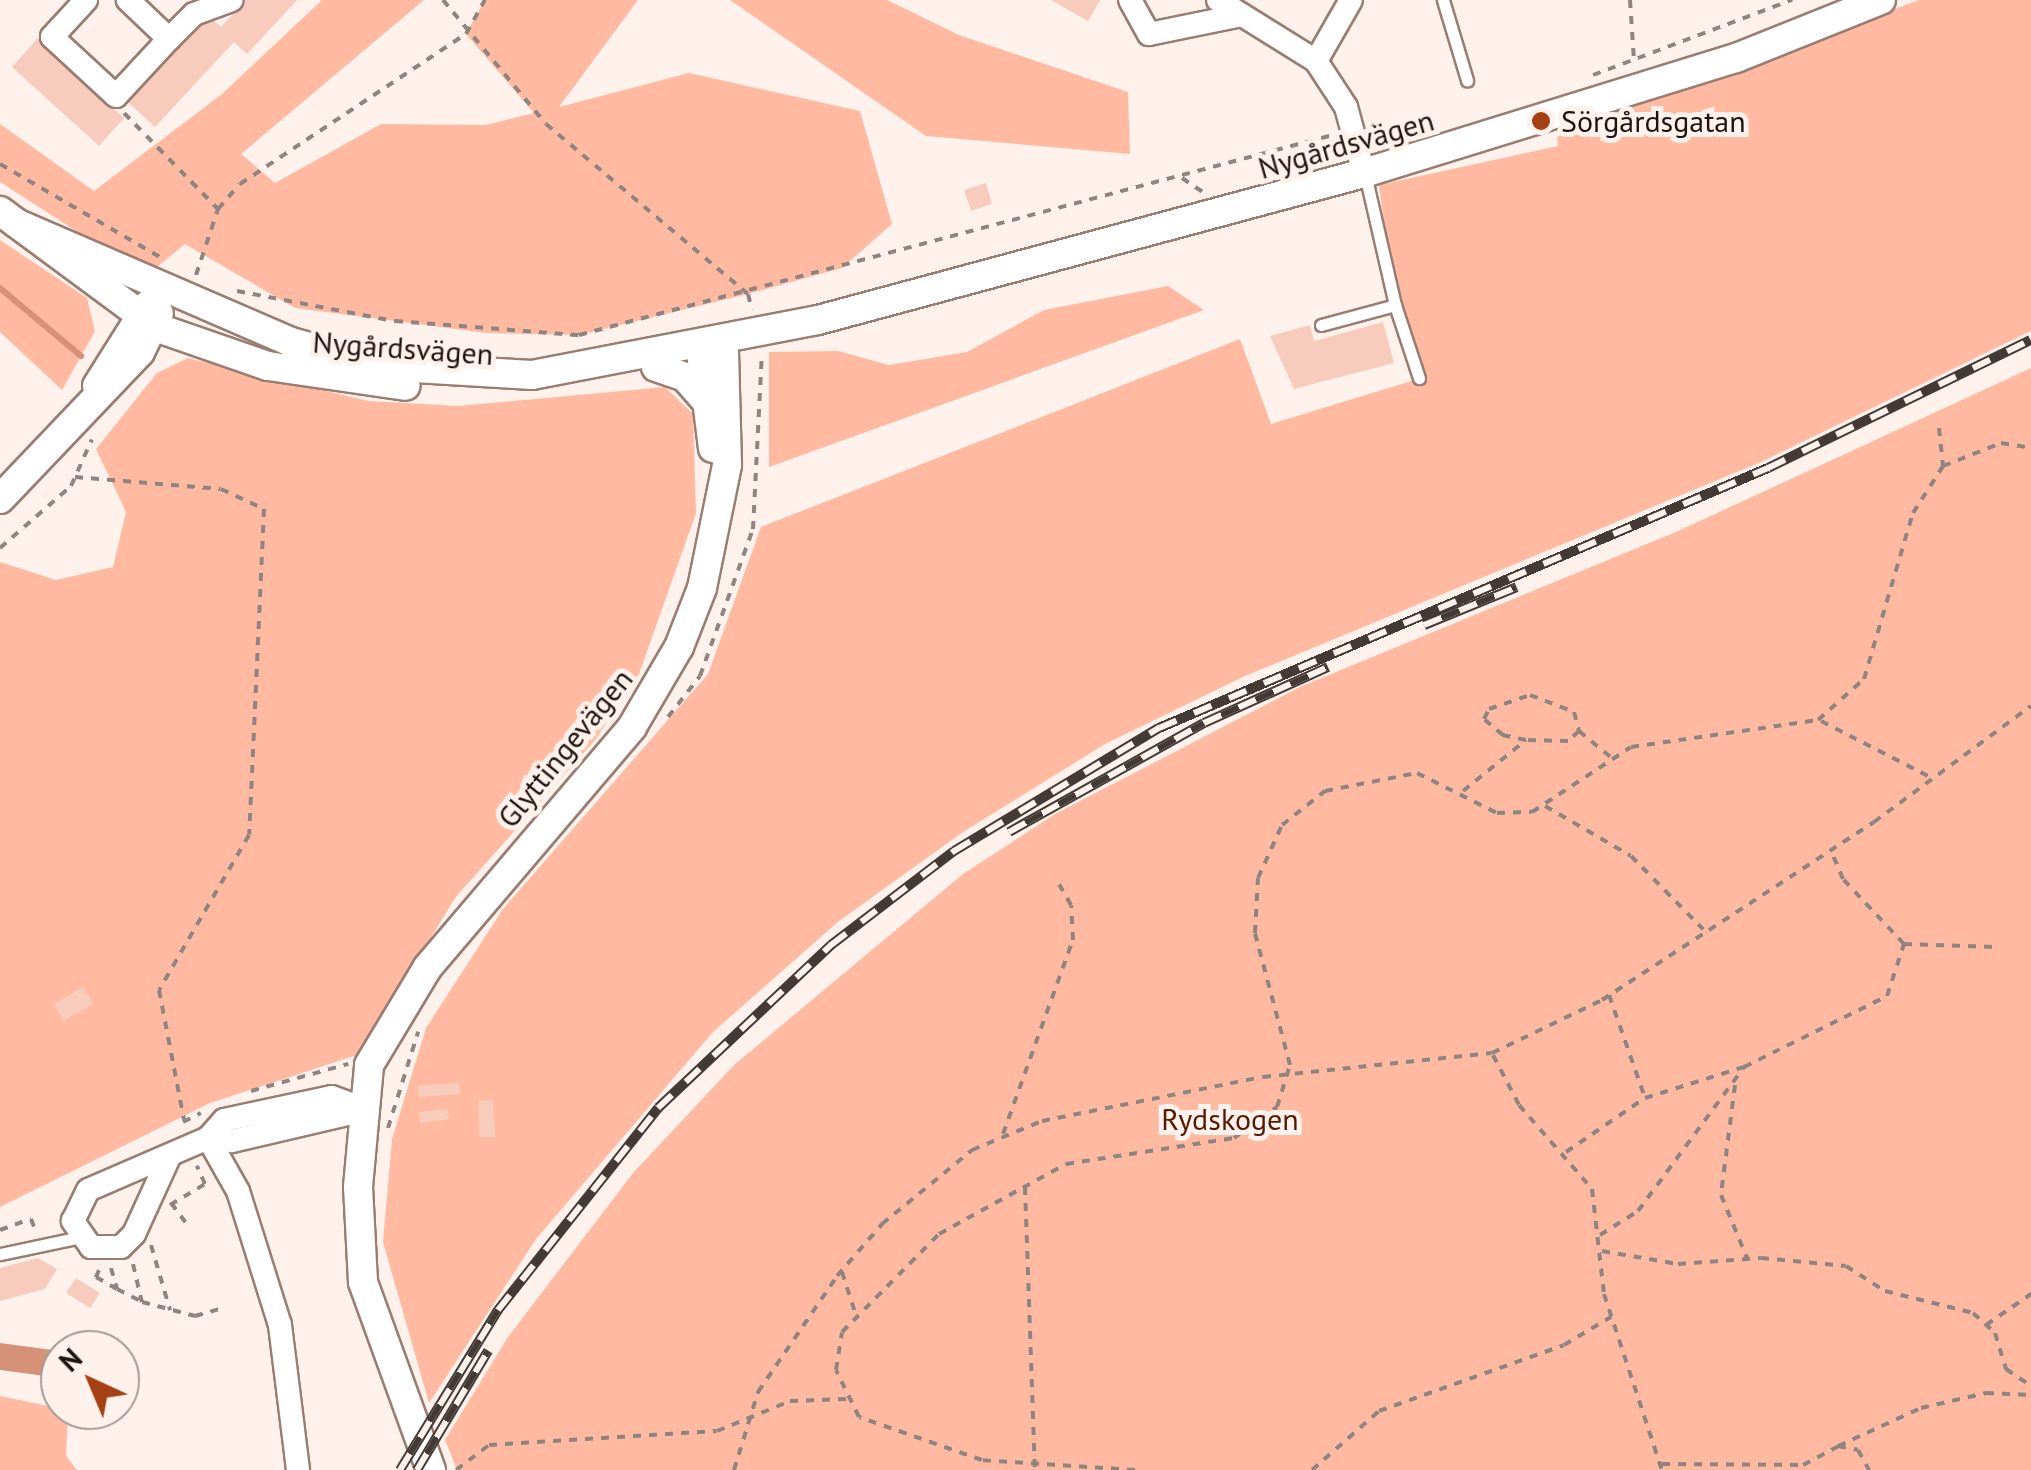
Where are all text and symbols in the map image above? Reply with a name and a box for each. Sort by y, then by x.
street label: Nygårdsvägen [1254,102,1438,186]
place label: Sörgårdsgatan [1561,103,1746,139]
marker: Sörgårdsgatan [1530,110,1552,132]
street label: Nygårdsvägen [312,324,494,372]
street label: Glyttingevägen [490,661,640,835]
park label: Rydskogen [1161,1101,1299,1137]
north arrow [40,1330,140,1430]
text: N [51,1340,90,1379]

